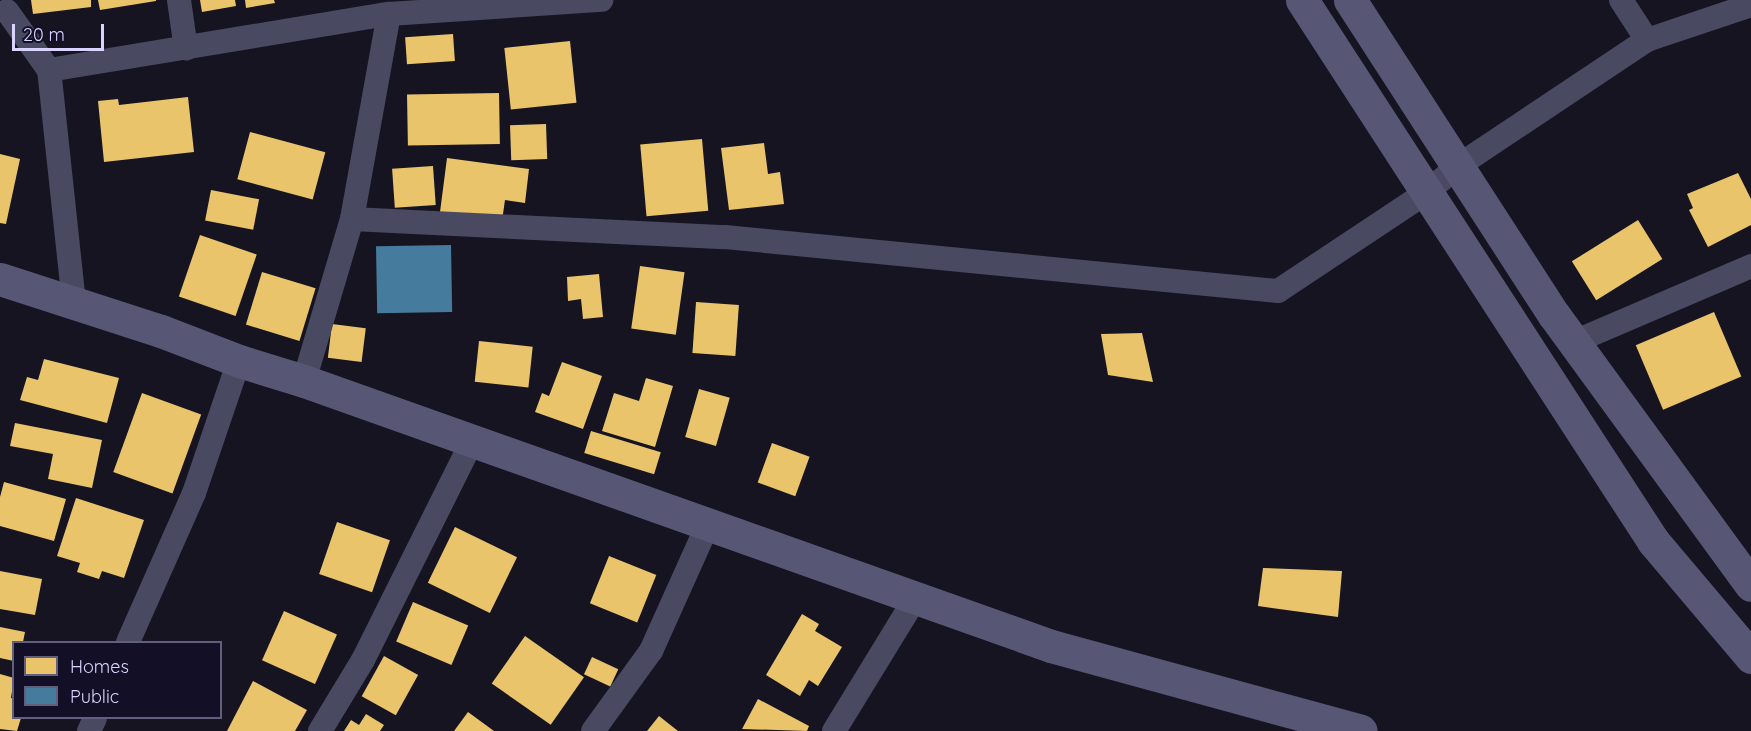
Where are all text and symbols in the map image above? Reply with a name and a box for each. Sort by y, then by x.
scale bar [15,12,106,50]
text: 20 m [23,23,65,46]
legend [12,641,222,719]
text: Homes [70,655,129,678]
text: Public [70,685,119,708]

